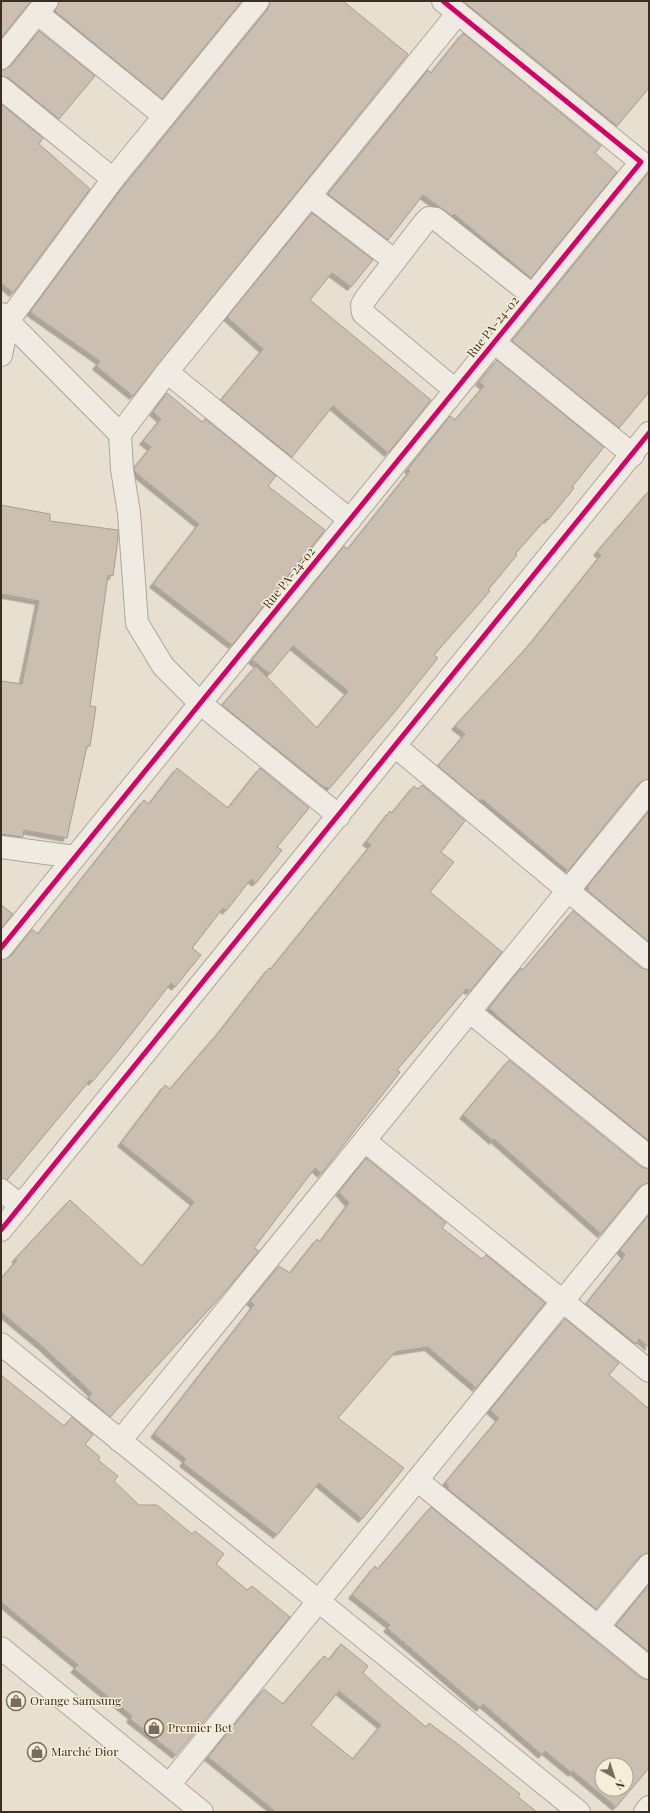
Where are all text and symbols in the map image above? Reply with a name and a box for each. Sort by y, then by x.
street label: Rue PA-24-02 [463,292,522,360]
street label: Rue PA-24-02 [259,543,318,611]
shop icon: Orange Samsung [5,1690,27,1712]
place label: Orange Samsung [30,1692,122,1708]
shop icon: Premier Bet [143,1717,165,1739]
place label: Premier Bet [168,1719,233,1735]
shop icon: Marché Dior [26,1741,48,1763]
place label: Marché Dior [51,1743,119,1759]
north arrow [594,1757,634,1797]
text: N [613,1777,628,1794]

